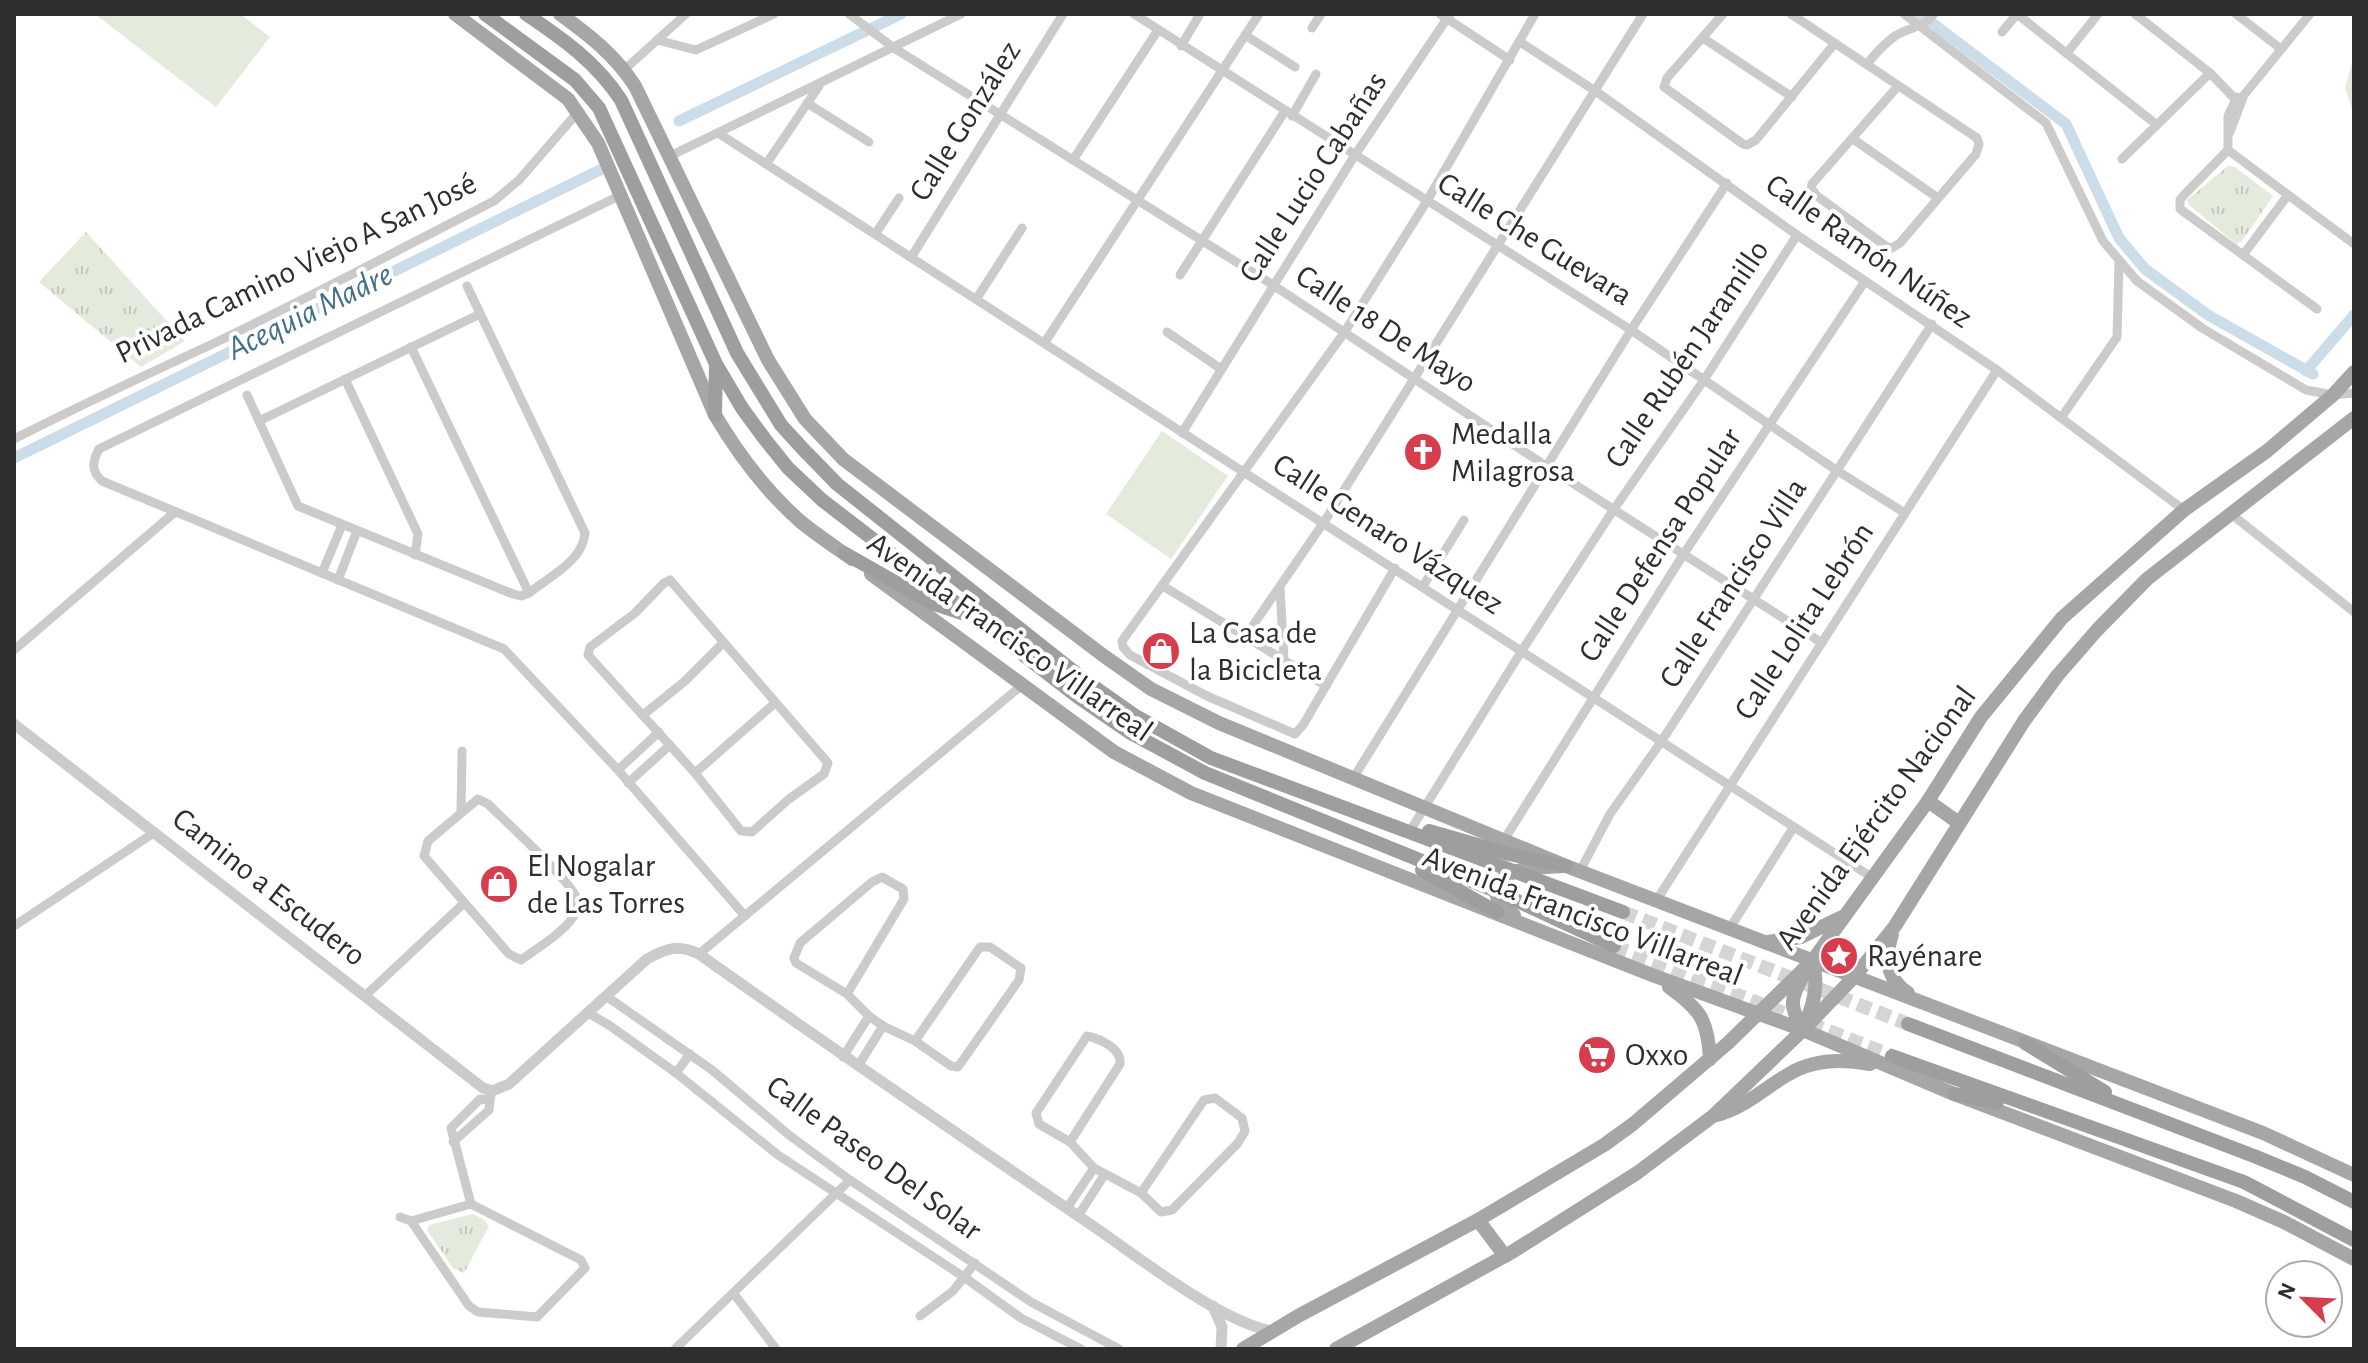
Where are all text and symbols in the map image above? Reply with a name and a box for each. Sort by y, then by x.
street label: Calle González [903,36,1027,206]
street label: Calle Lucio Cabañas [1233,66,1393,288]
street label: Calle Che Guevara [1432,166,1638,312]
street label: Privada Camino Viejo A San José [111,167,481,369]
street label: Calle Ramón Núñez [1760,168,1978,334]
street label: Calle Rubén Jaramillo [1599,234,1775,474]
water label: Acequia Madre [221,257,398,367]
street label: Calle 18 De Mayo [1290,259,1482,399]
place label: Medalla Milagrosa [1451,418,1575,487]
street label: Calle Defensa Popular [1573,422,1748,667]
church icon: Medalla Milagrosa [1402,431,1444,473]
street label: Calle Genaro Vázquez [1267,448,1509,620]
street label: Calle Francisco Villa [1654,473,1812,693]
street label: Calle Lolita Lebrón [1729,517,1879,725]
street label: Avenida Francisco Villarreal [862,526,1158,748]
place label: La Casa de la Bicicleta [1189,617,1322,686]
shop icon: La Casa de la Bicicleta [1140,630,1182,672]
street label: Avenida Ejército Nacional [1770,680,1982,956]
street label: Camino a Escudero [166,802,372,972]
street label: Avenida Francisco Villarreal [1419,840,1747,992]
place label: El Nogalar de Las Torres [527,850,685,919]
shop icon: El Nogalar de Las Torres [478,863,520,905]
place icon: Rayénare [1818,935,1860,977]
place label: Rayénare [1867,940,1983,972]
supermarket icon: Oxxo [1576,1034,1618,1076]
place label: Oxxo [1625,1039,1688,1071]
street label: Calle Paseo Del Solar [761,1070,988,1247]
north arrow [2264,1259,2344,1339]
text: N [2273,1280,2300,1303]

